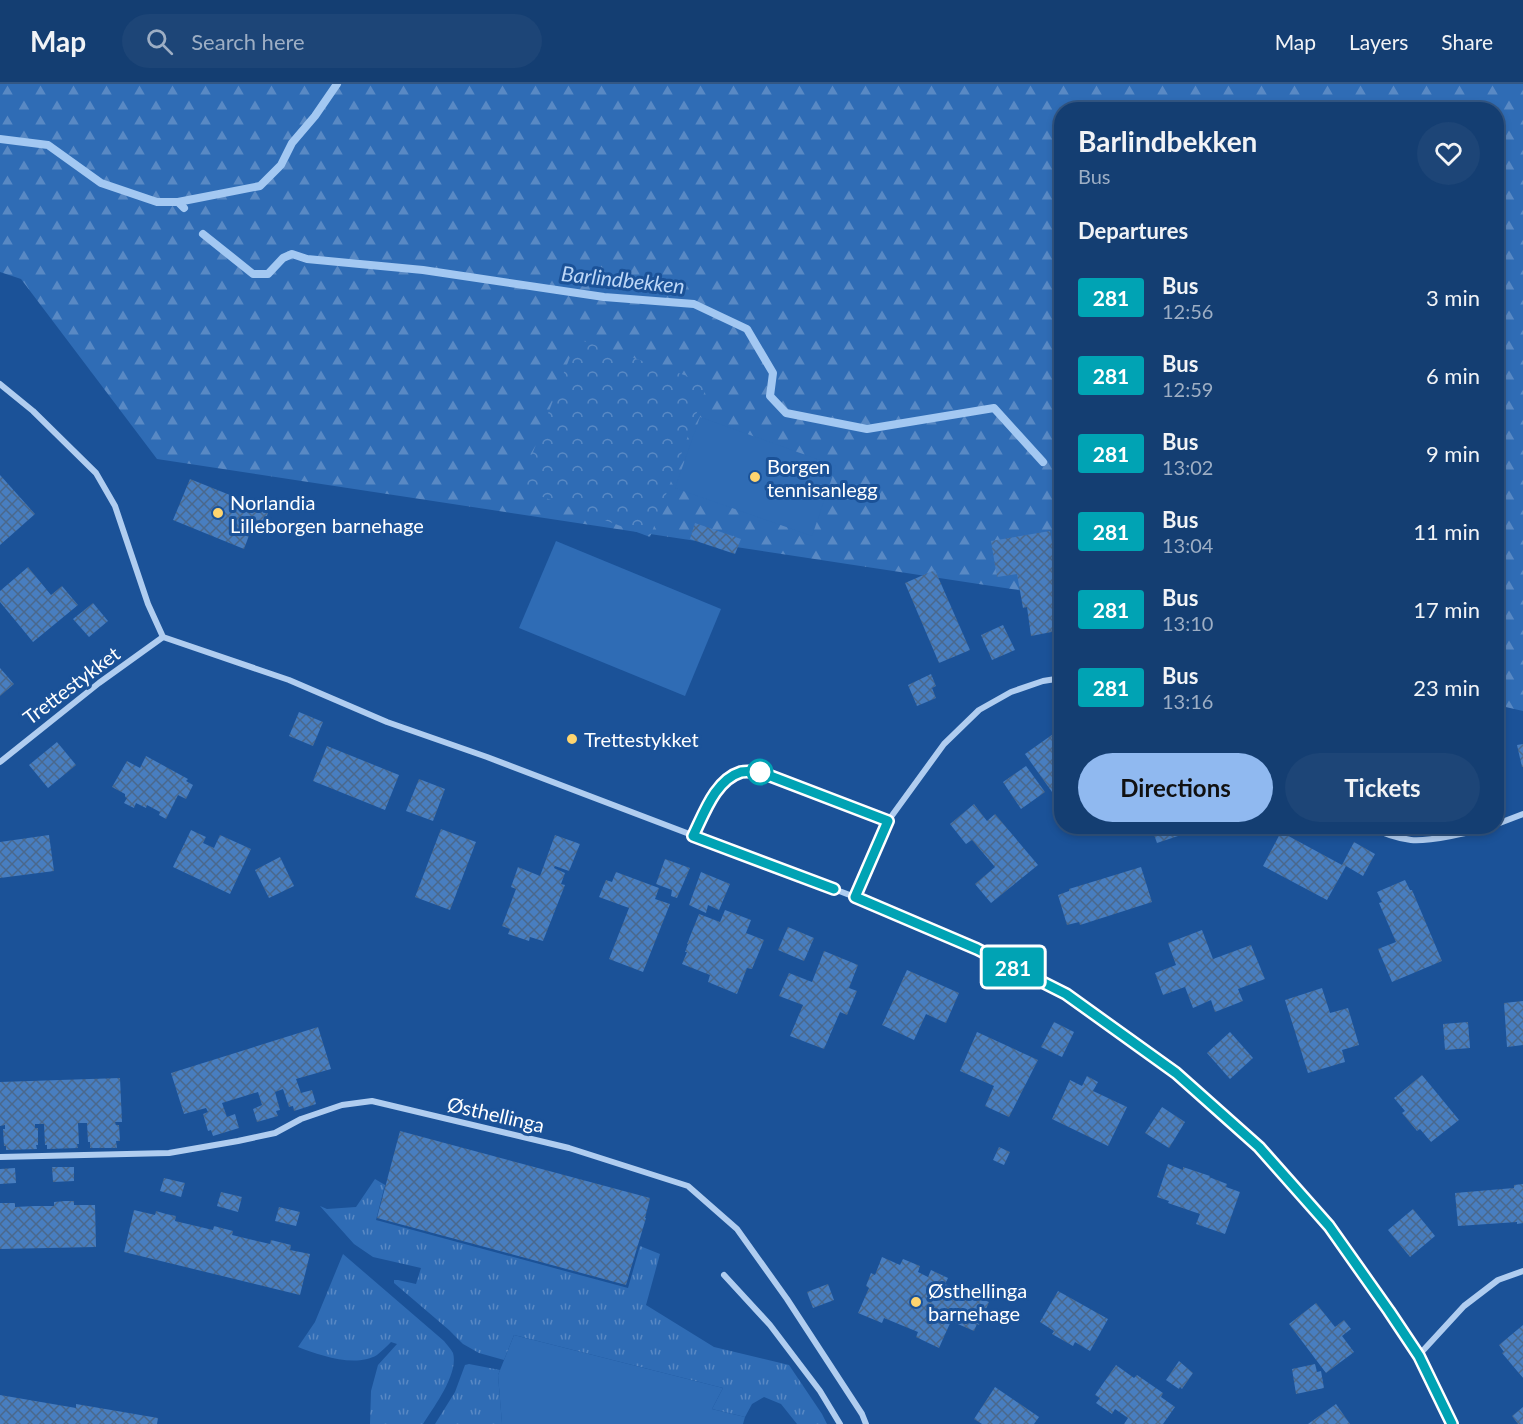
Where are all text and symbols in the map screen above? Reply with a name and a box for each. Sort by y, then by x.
search box [122,14,542,68]
text: Map [30,24,86,58]
icon: search [143,25,176,58]
text: Search here [191,28,305,55]
text: Map [1275,29,1316,54]
text: Layers [1349,29,1408,54]
text: Share [1441,29,1493,54]
button: heart [1417,122,1480,185]
text: Barlindbekken [1078,124,1257,158]
text: Bus [1078,164,1111,188]
text: Departures [1078,217,1188,244]
water label: Barlindbekken [560,260,686,298]
text: Bus [1162,272,1198,299]
text: 3 min [1426,284,1480,311]
text: 281 [1093,285,1129,310]
text: 12:56 [1162,299,1213,323]
text: Bus [1162,350,1198,377]
text: 6 min [1426,362,1480,389]
text: 281 [1093,363,1129,388]
text: 12:59 [1162,377,1213,401]
text: Bus [1162,428,1198,455]
text: 9 min [1426,440,1480,467]
text: 281 [1093,441,1129,466]
place label: Borgen tennisanlegg [767,454,878,501]
text: 13:02 [1162,455,1213,479]
marker: Borgen tennisanlegg [748,470,762,484]
place label: Norlandia Lilleborgen barnehage [230,490,424,537]
marker: Norlandia Lilleborgen barnehage [211,506,225,520]
text: Bus [1162,506,1198,533]
text: 11 min [1413,518,1480,545]
text: 281 [1093,519,1129,544]
text: 13:04 [1162,533,1213,557]
text: Bus [1162,584,1198,611]
text: 17 min [1413,596,1480,623]
text: 281 [1093,597,1129,622]
text: 13:10 [1162,611,1213,635]
street label: Trettestykket [18,641,124,729]
text: Bus [1162,662,1198,689]
text: 23 min [1413,674,1480,701]
text: 281 [1093,675,1129,700]
text: 13:16 [1162,689,1213,713]
place label: Trettestykket [584,727,699,751]
marker: Trettestykket [565,732,579,746]
button: Directions [1078,753,1273,822]
button: Tickets [1285,753,1480,822]
unlabelled marker [747,759,773,785]
line badge: 281 [978,948,1048,986]
text: 281 [995,955,1031,980]
street label: Østhellinga [445,1091,547,1137]
place label: Østhellinga barnehage [928,1278,1027,1325]
marker: Østhellinga barnehage [909,1295,923,1309]

